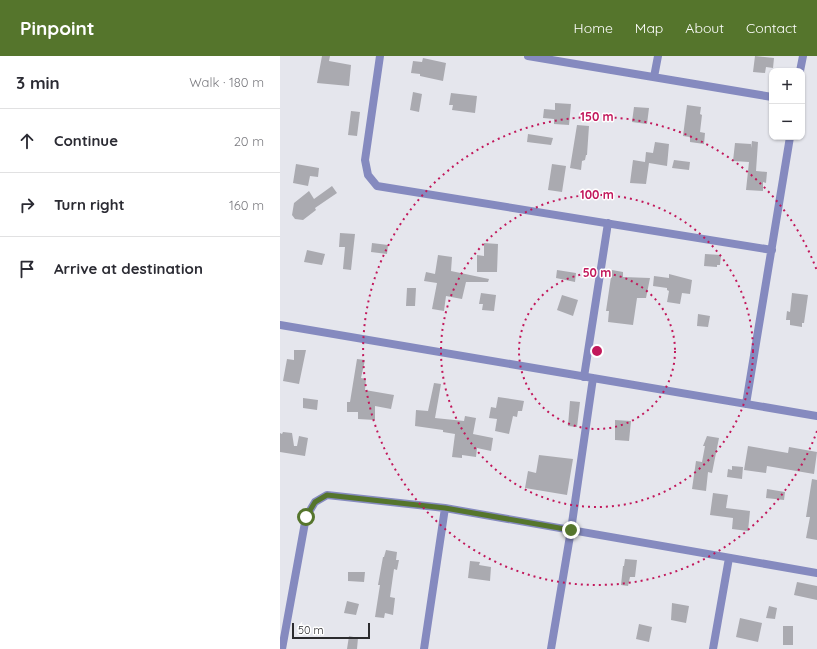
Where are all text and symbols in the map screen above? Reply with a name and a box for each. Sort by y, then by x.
text: Pinpoint [20,16,95,40]
text: Home [574,19,613,37]
text: Map [635,19,663,37]
text: About [685,19,724,37]
text: Contact [746,19,797,37]
map controls [769,68,805,140]
button: + [769,68,805,104]
text: 3 min [16,72,60,93]
text: Walk · 180 m [189,74,264,90]
button: − [769,104,805,140]
text: 150 m [580,109,614,124]
icon: ahead [16,130,38,152]
text: Continue [54,131,118,150]
text: 20 m [234,133,264,149]
text: 100 m [580,187,614,202]
icon: right [16,194,38,216]
text: Turn right [54,195,125,214]
text: 160 m [229,197,264,213]
icon: arrive [16,258,38,280]
text: Arrive at destination [54,259,203,278]
text: 50 m [583,265,611,280]
centre of rings [590,344,604,358]
route start [297,508,315,526]
route end [562,521,580,539]
scale bar [292,621,370,640]
text: 50 m [298,623,324,637]

